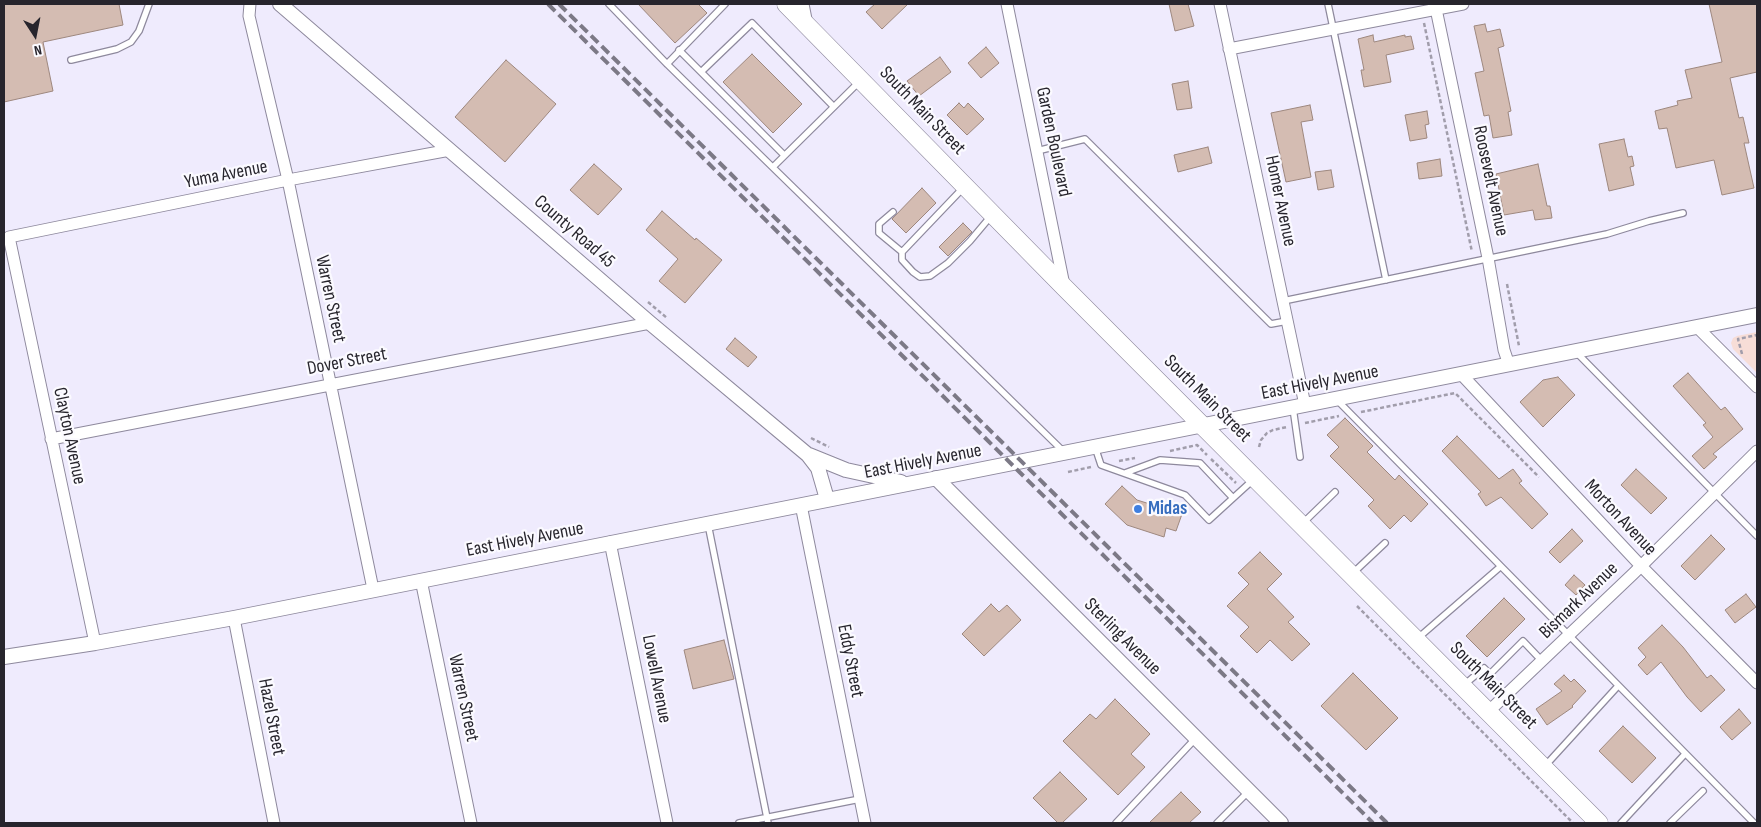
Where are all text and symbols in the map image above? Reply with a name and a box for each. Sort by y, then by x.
north arrow [10,10,60,60]
text: N [33,41,43,59]
street label: South Main Street [874,62,970,160]
street label: Garden Boulevard [1030,85,1076,199]
street label: Roosevelt Avenue [1467,124,1513,238]
street label: Homer Avenue [1259,153,1301,249]
street label: Yuma Avenue [183,156,269,194]
street label: County Road 45 [529,191,619,273]
street label: Warren Street [310,253,350,345]
street label: Dover Street [305,343,389,381]
street label: South Main Street [1159,351,1255,447]
street label: East Hively Avenue [1259,360,1381,406]
street label: Clayton Avenue [48,385,90,487]
street label: East Hively Avenue [862,439,984,485]
street label: Morton Avenue [1579,475,1661,561]
place label: Midas [1148,498,1187,520]
marker: Midas [1132,503,1144,515]
street label: East Hively Avenue [464,517,586,563]
street label: Bismark Avenue [1535,558,1623,644]
street label: Sterling Avenue [1079,594,1165,680]
street label: Eddy Street [832,623,868,699]
street label: Lowell Avenue [636,633,676,725]
street label: South Main Street [1445,638,1541,734]
street label: Warren Street [443,652,483,744]
street label: Hazel Street [252,677,290,757]

